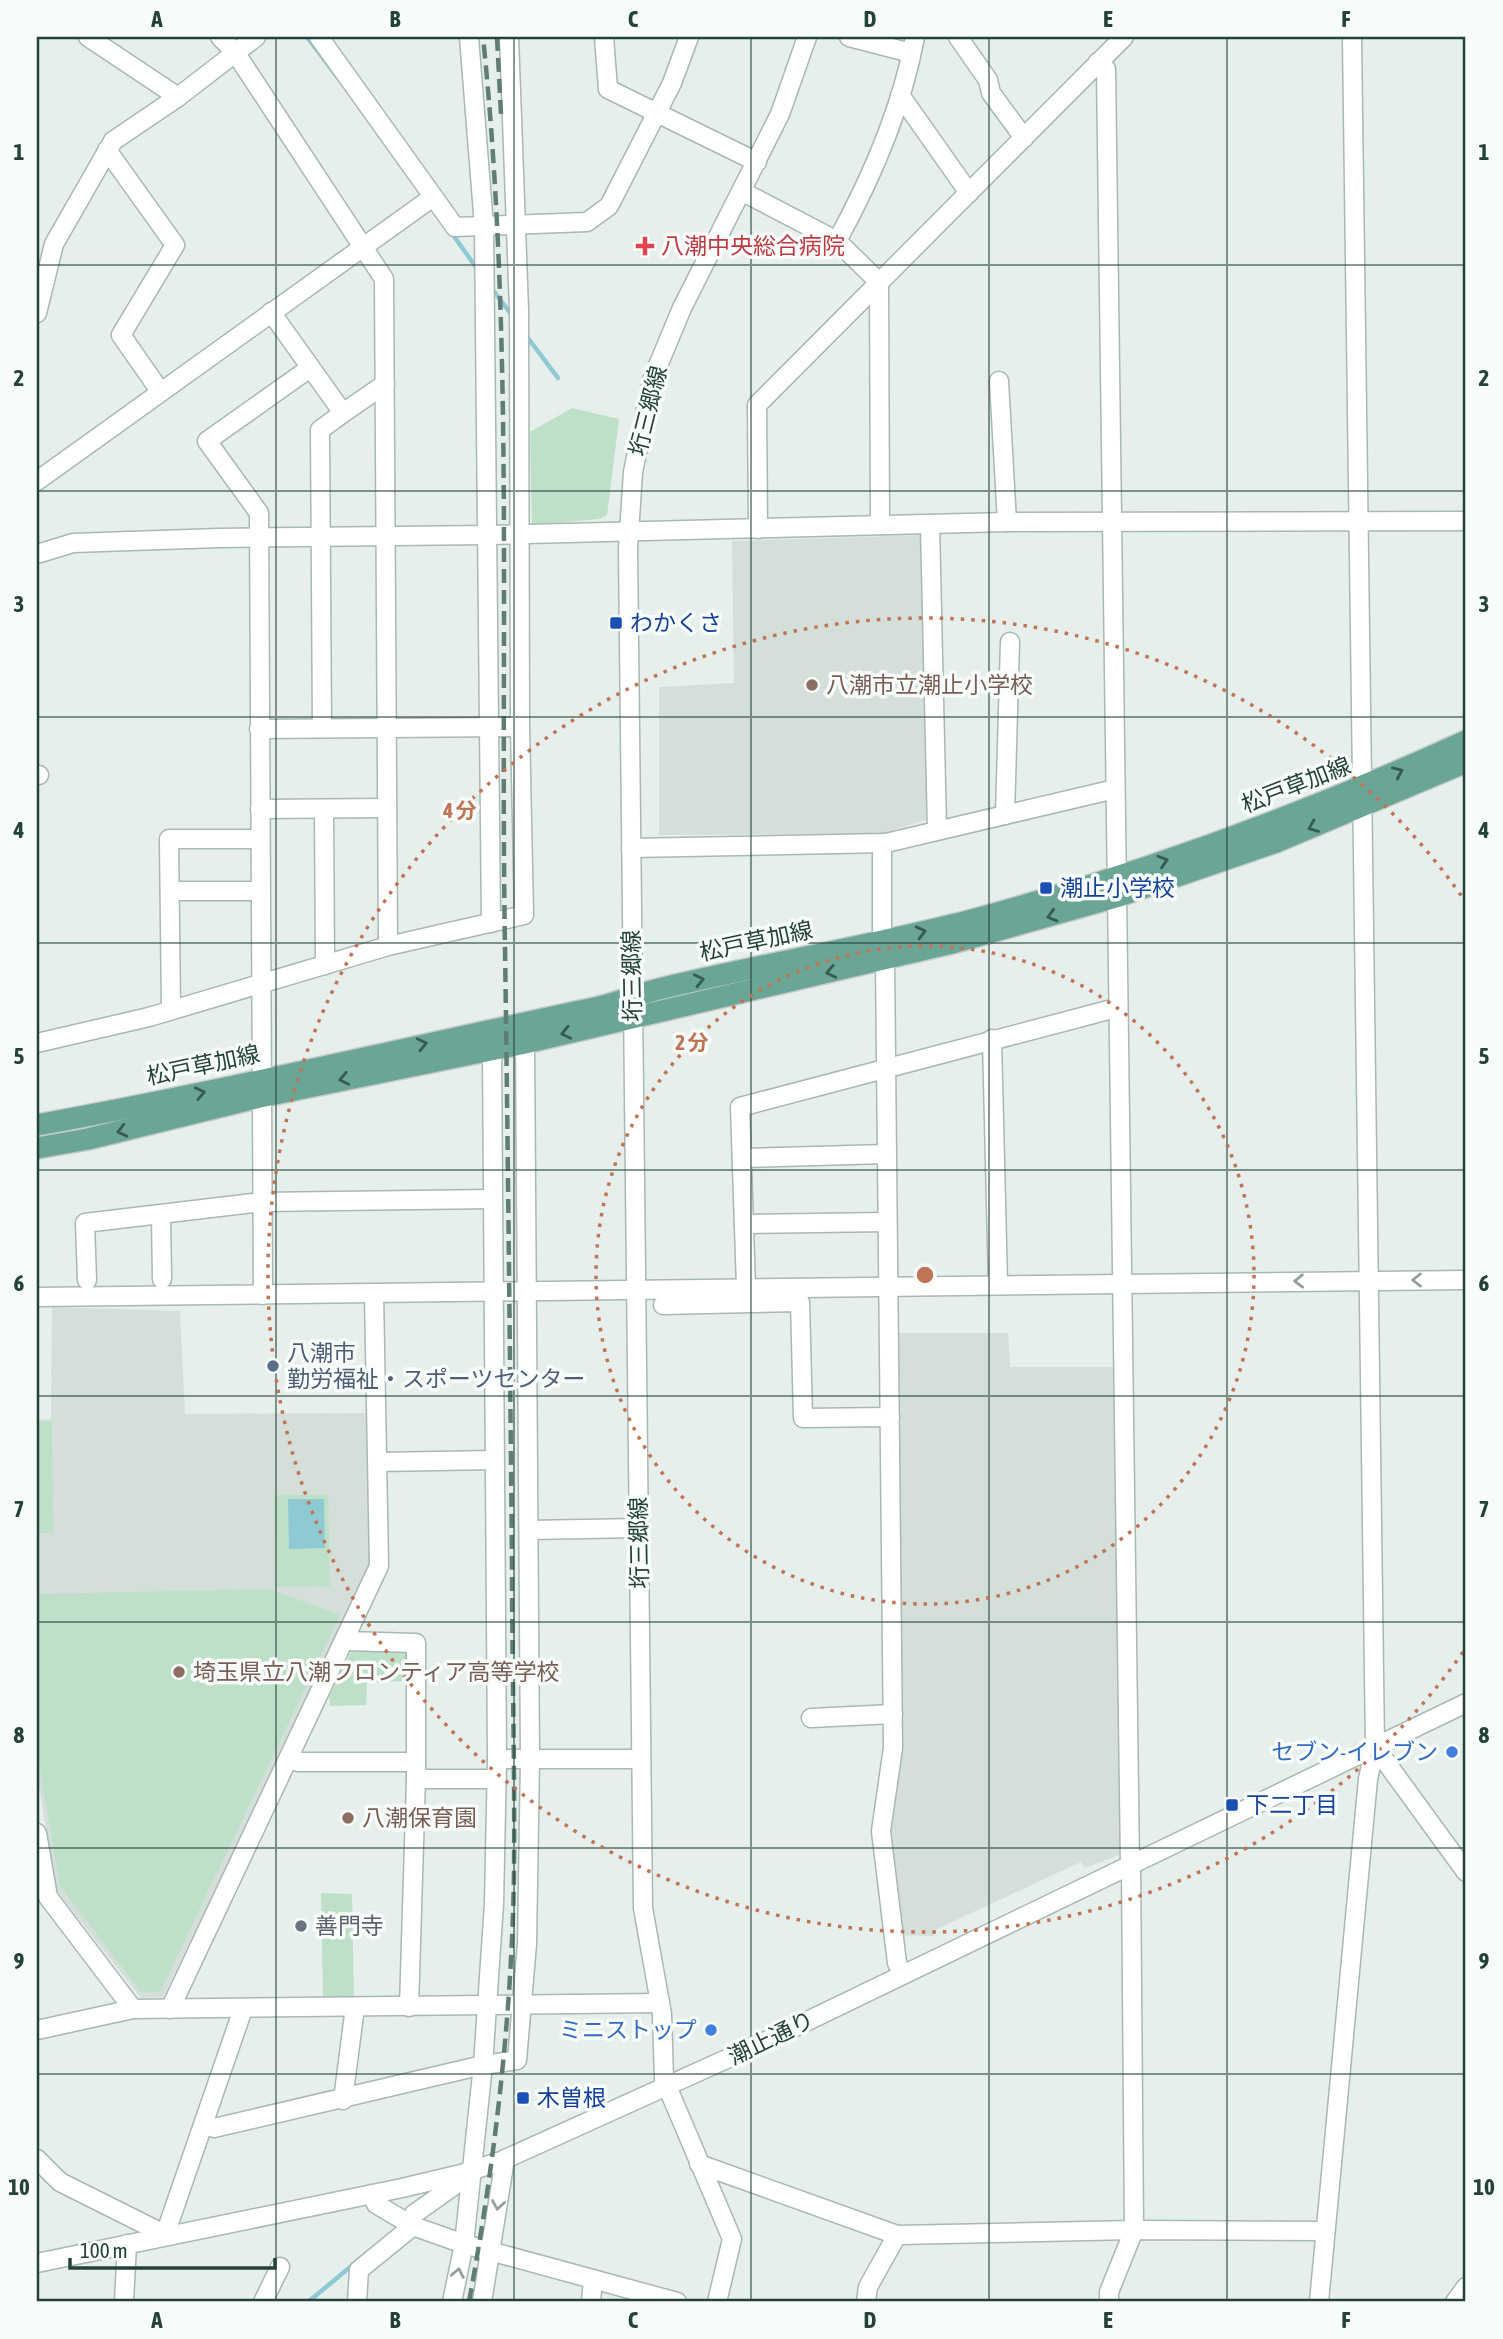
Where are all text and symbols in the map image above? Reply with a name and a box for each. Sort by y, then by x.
text: A [150,6,163,32]
text: B [390,6,401,32]
text: C [628,6,639,32]
text: D [864,6,877,32]
text: E [1103,6,1113,32]
text: F [1341,6,1351,32]
text: 1 [14,139,25,165]
text: 1 [1479,139,1490,165]
place label: 八潮中央総合病院 [661,233,845,259]
marker: 八潮中央総合病院 [635,236,655,256]
street label: 垳三郷線 [624,363,672,459]
text: 2 [14,365,24,391]
text: 2 [1479,365,1489,391]
text: 3 [14,591,24,617]
text: 3 [1479,591,1489,617]
place label: わかくさ [630,610,722,636]
marker: わかくさ [608,615,624,631]
place label: 八潮市立潮止小学校 [826,672,1033,698]
marker: 八潮市立潮止小学校 [804,677,820,693]
street label: 松戸草加線 [1238,752,1354,818]
one-way arrow [1391,766,1404,780]
text: 4 分 [442,798,477,822]
text: 4 [13,817,25,843]
text: 4 [1478,817,1490,843]
one-way arrow [1308,819,1320,833]
one-way arrow [1157,855,1169,870]
place label: 潮止小学校 [1060,875,1175,901]
marker: 潮止小学校 [1038,880,1054,896]
one-way arrow [1046,907,1058,922]
street label: 松戸草加線 [697,916,815,966]
one-way arrow [915,926,927,940]
street label: 垳三郷線 [618,930,646,1022]
one-way arrow [825,963,837,978]
one-way arrow [693,974,705,988]
one-way arrow [560,1025,572,1039]
text: 2 分 [675,1030,709,1054]
one-way arrow [416,1038,428,1052]
street label: 松戸草加線 [144,1040,262,1090]
text: 5 [14,1043,25,1069]
text: 5 [1479,1043,1490,1069]
one-way arrow [338,1071,350,1086]
one-way arrow [194,1087,206,1102]
one-way arrow [116,1122,128,1137]
centre of rings [913,1263,937,1287]
text: 6 [14,1270,25,1296]
text: 6 [1479,1270,1490,1296]
one-way arrow [1411,1272,1422,1288]
one-way arrow [1294,1273,1304,1289]
place label: 八潮市 勤労福祉・スポーツセンター [287,1340,586,1392]
marker: 八潮市 勤労福祉・スポーツセンター [265,1358,281,1374]
text: 7 [14,1496,24,1522]
text: 7 [1479,1496,1489,1522]
street label: 垳三郷線 [625,1497,653,1589]
place label: 埼玉県立八潮フロンティア高等学校 [193,1659,560,1685]
marker: 埼玉県立八潮フロンティア高等学校 [171,1664,187,1680]
text: 8 [14,1722,25,1748]
text: 8 [1479,1722,1490,1748]
place label: セブン-イレブン [1271,1739,1438,1765]
marker: セブン-イレブン [1444,1744,1460,1760]
place label: 下二丁目 [1246,1792,1338,1818]
marker: 下二丁目 [1224,1797,1240,1813]
place label: 八潮保育園 [362,1805,477,1831]
marker: 八潮保育園 [340,1810,356,1826]
place label: 善門寺 [315,1913,384,1939]
marker: 善門寺 [293,1918,309,1934]
text: 9 [14,1948,25,1974]
text: 9 [1479,1948,1490,1974]
street label: 潮止通り [724,2006,818,2070]
place label: ミニストップ [559,2017,697,2043]
marker: ミニストップ [703,2022,719,2038]
place label: 木曽根 [537,2085,606,2111]
marker: 木曽根 [515,2090,531,2106]
text: 10 [8,2174,30,2200]
text: 10 [1473,2174,1495,2200]
one-way arrow [491,2199,506,2211]
scale bar [70,2227,275,2271]
text: 100 m [80,2238,128,2262]
one-way arrow [450,2267,465,2279]
text: A [150,2307,163,2333]
text: B [390,2307,401,2333]
text: C [628,2307,639,2333]
text: D [864,2307,877,2333]
text: E [1103,2307,1113,2333]
text: F [1341,2307,1351,2333]

